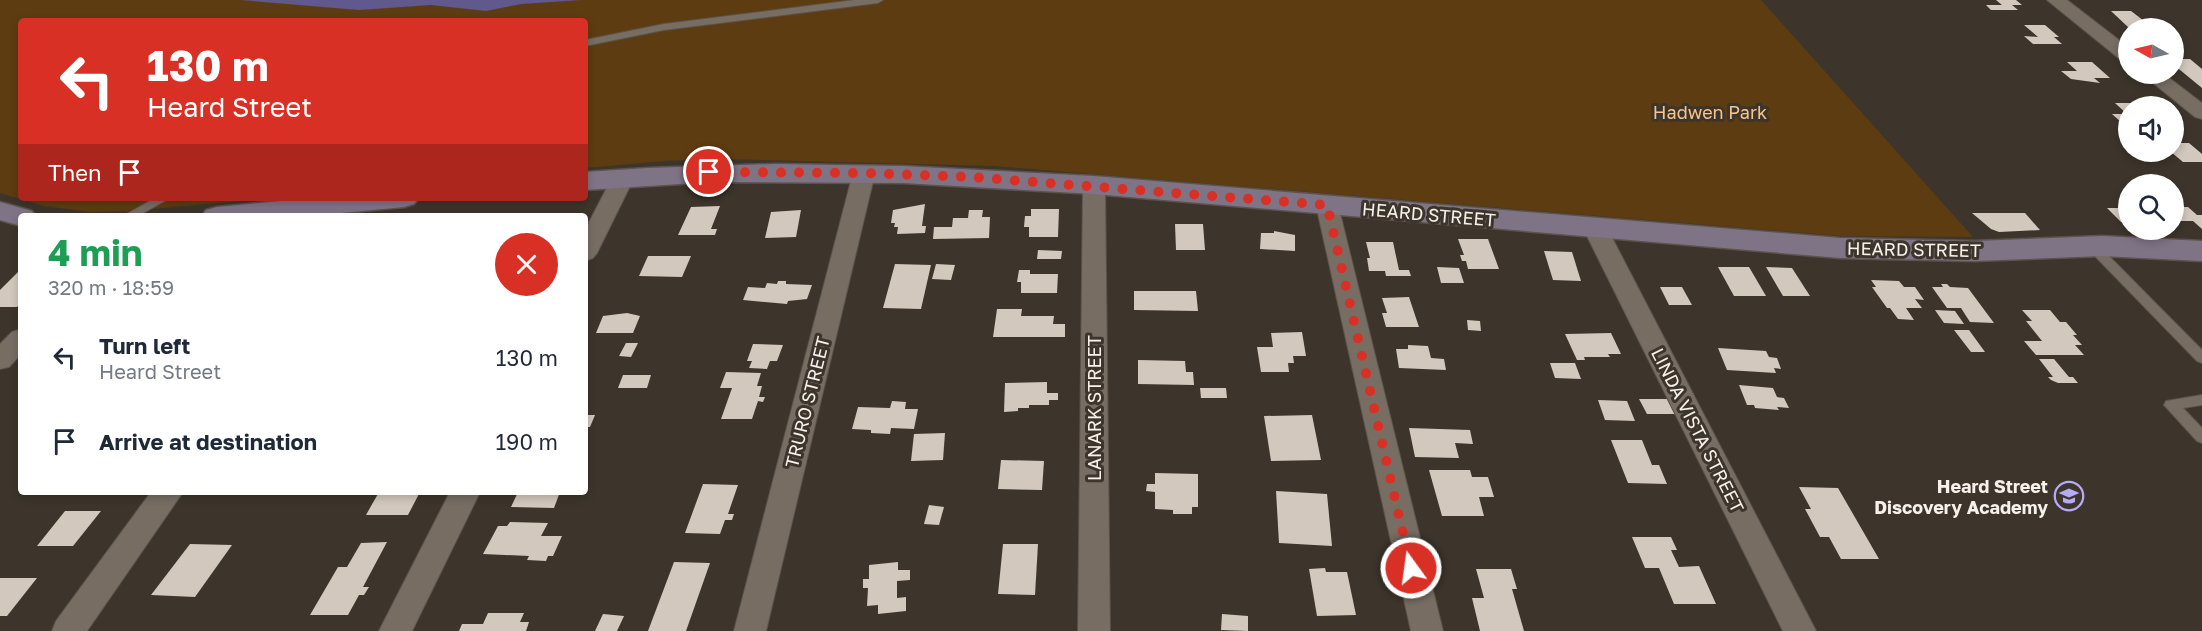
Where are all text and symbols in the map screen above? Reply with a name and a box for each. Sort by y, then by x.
north arrow [2118,18,2184,84]
map controls [2118,18,2184,240]
text: 130 m [147,40,269,90]
icon: left [48,42,126,120]
text: Heard Street [147,91,312,123]
button: sound [2118,96,2184,162]
park label: Hadwen Park [1653,101,1767,123]
pin [683,146,734,197]
icon: arrive [692,155,725,188]
icon: arrive [113,156,146,189]
text: Then [48,159,101,186]
button: search [2118,174,2184,240]
street label: HEARD STREET [1361,197,1497,231]
text: 4 min [48,231,143,274]
button: close [495,233,558,296]
street label: HEARD STREET [1847,237,1981,261]
text: 320 m · 18:59 [48,275,174,299]
text: Turn left [99,332,190,359]
street label: TRURO STREET [780,334,834,470]
street label: LANARK STREET [1083,335,1105,481]
icon: left [48,341,81,374]
text: 130 m [496,344,558,371]
street label: LINDA VISTA STREET [1647,344,1749,516]
text: Heard Street [99,359,221,383]
icon: arrive [48,425,81,458]
text: Arrive at destination [99,428,317,455]
text: 190 m [495,428,558,455]
place label: Heard Street Discovery Academy [1874,475,2048,518]
school or university icon: Heard Street Discovery Academy [2053,480,2085,512]
position arrow [1379,536,1443,600]

